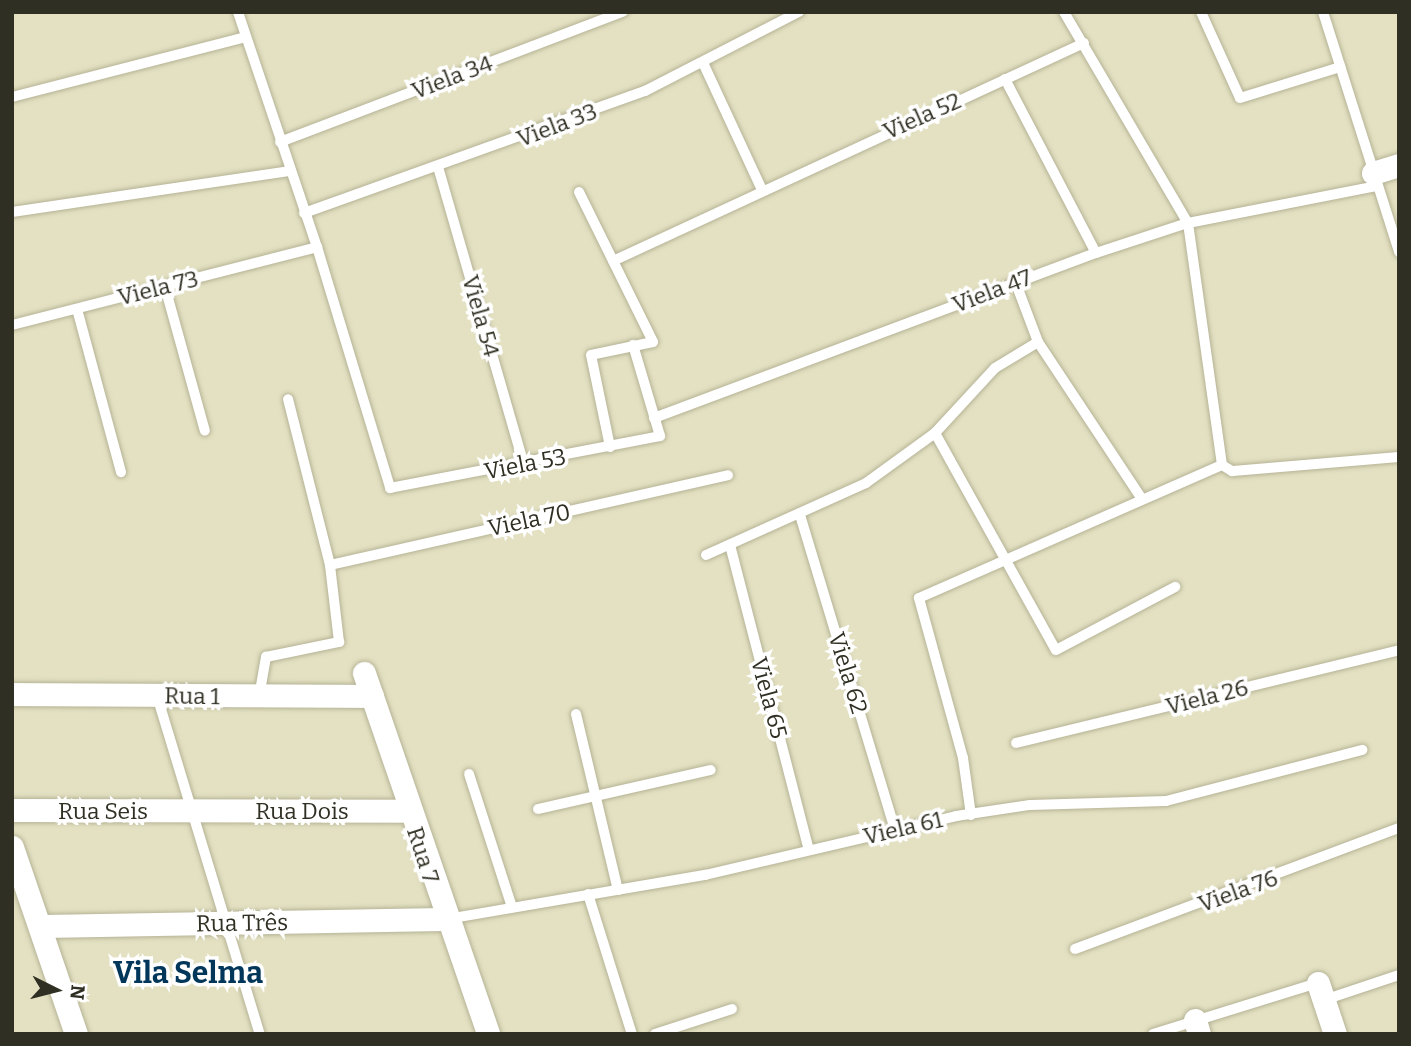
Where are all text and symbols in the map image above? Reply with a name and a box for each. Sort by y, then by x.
street label: Viela 34 [408,49,496,105]
street label: Viela 52 [879,87,965,145]
street label: Viela 33 [513,97,601,153]
street label: Viela 47 [949,263,1035,319]
street label: Viela 73 [115,265,201,311]
street label: Viela 54 [456,272,506,360]
street label: Viela 53 [482,443,568,485]
street label: Viela 70 [485,498,573,542]
street label: Viela 62 [823,629,873,717]
street label: Viela 65 [745,654,793,742]
street label: Viela 26 [1163,673,1251,721]
street label: Rua 1 [164,682,220,710]
street label: Rua Seis [58,797,148,825]
street label: Rua Dois [255,797,349,825]
street label: Viela 61 [861,806,945,850]
street label: Rua 7 [401,823,445,887]
street label: Viela 76 [1194,864,1282,918]
street label: Rua Três [196,908,288,938]
north arrow [21,955,91,1025]
district label: Vila Selma [113,955,263,991]
text: N [65,984,90,1001]

